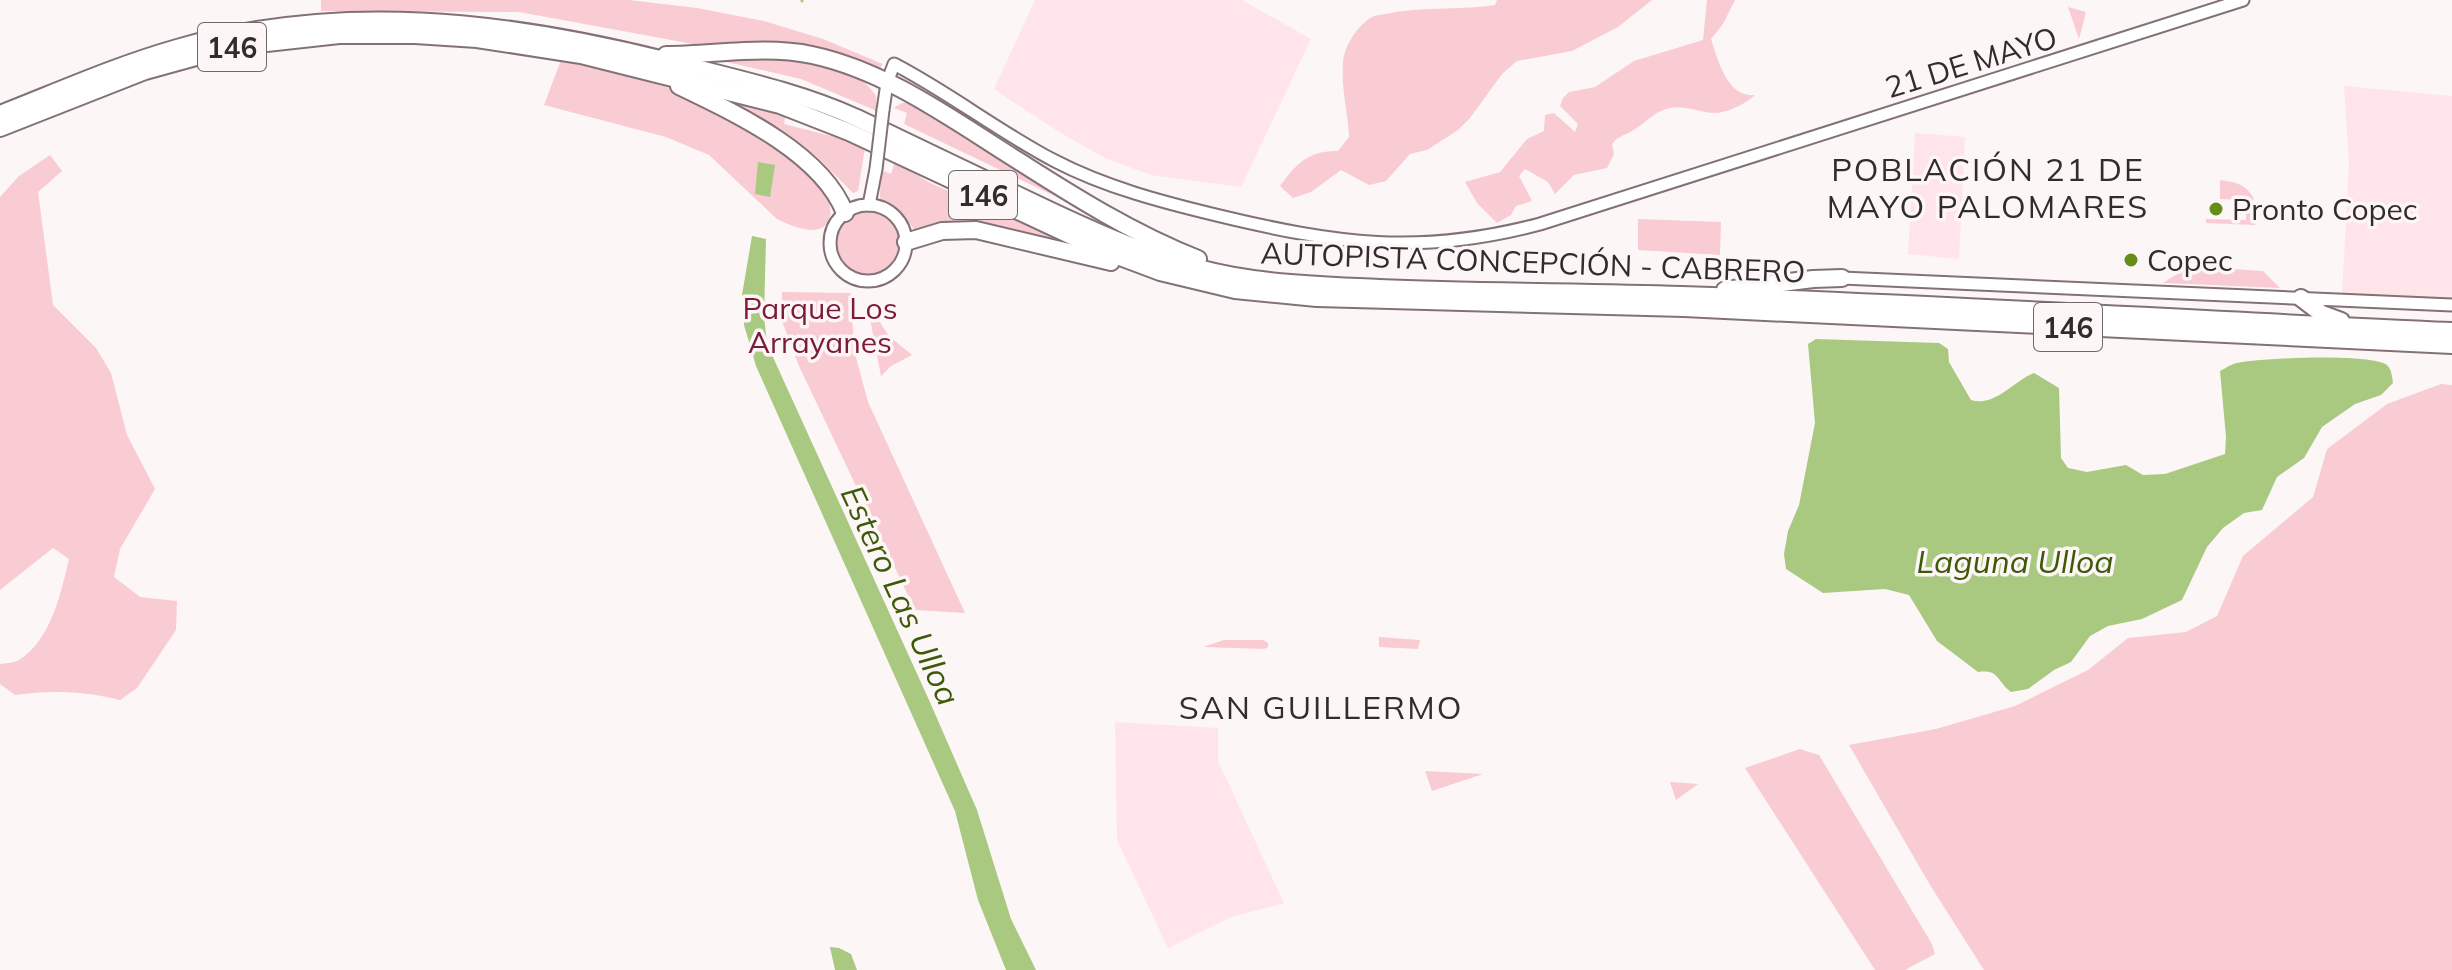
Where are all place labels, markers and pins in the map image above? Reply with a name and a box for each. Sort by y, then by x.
place label: Pronto Copec [2232,190,2418,228]
marker: Pronto Copec [2207,200,2225,218]
place label: Copec [2147,241,2233,279]
marker: Copec [2122,251,2140,269]

